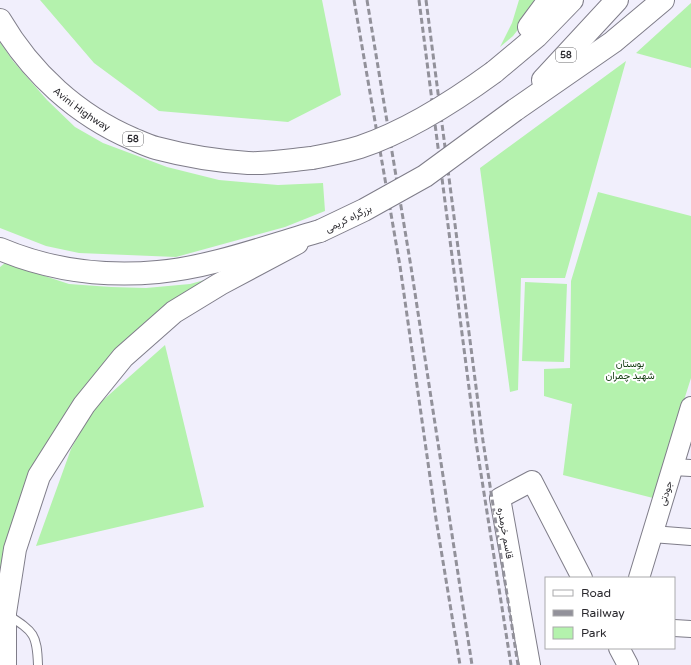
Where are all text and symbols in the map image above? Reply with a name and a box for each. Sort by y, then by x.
road number: 58 [556,48,576,62]
street label: Avini Highway [51,85,113,134]
road number: 58 [123,132,143,146]
street label: بزرگراه کریمی [323,202,374,235]
park label: بوستان شهید چمران [605,358,655,383]
street label: جودتی [656,479,676,507]
street label: قاسم خرمدره [495,507,515,560]
legend [545,577,675,649]
text: Road [581,586,611,600]
text: Railway [581,606,625,620]
text: Park [581,626,607,640]

